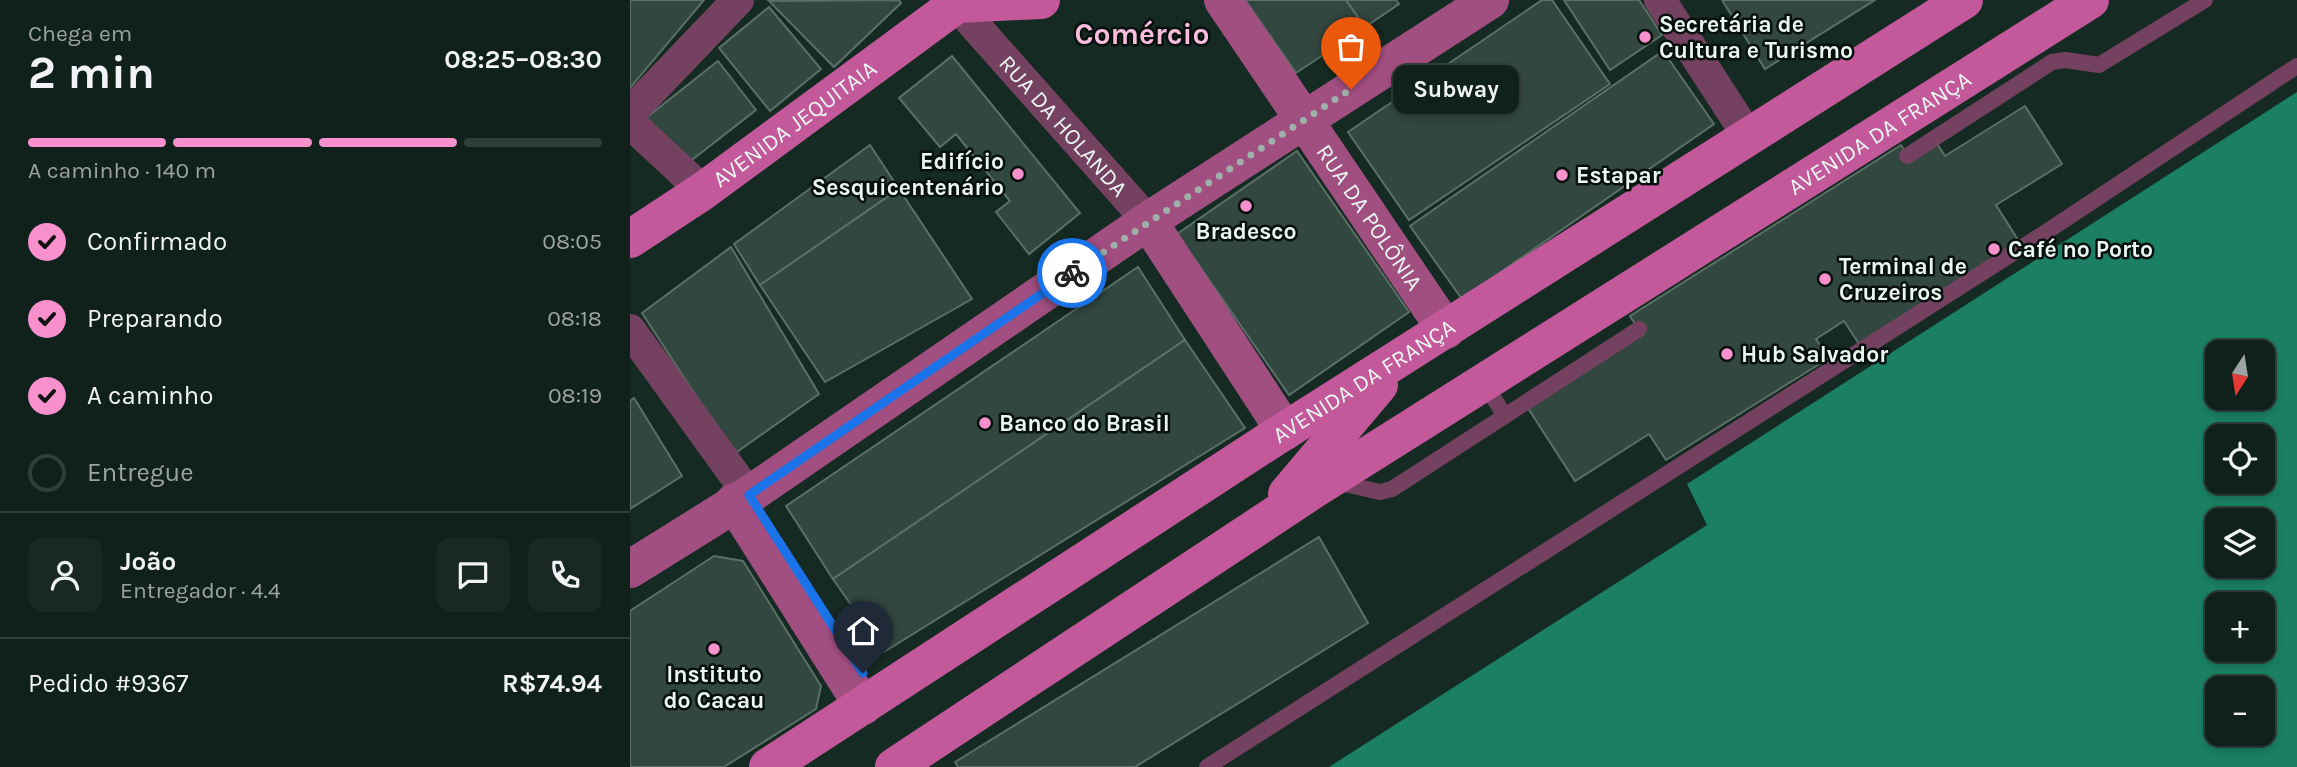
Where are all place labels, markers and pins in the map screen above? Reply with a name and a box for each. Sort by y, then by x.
place label: Secretária de Cultura e Turismo [1659,11,1853,64]
pin [1321,17,1381,89]
marker: Secretária de Cultura e Turismo [1637,29,1653,45]
callout: Subway [1393,64,1519,114]
place label: Edifício Sesquicentenário [812,148,1004,201]
place label: Estapar [1576,162,1661,189]
marker: Edifício Sesquicentenário [1010,166,1026,182]
marker: Estapar [1554,167,1570,183]
marker: Bradesco [1238,198,1254,214]
place label: Bradesco [1195,218,1297,245]
place label: Café no Porto [2008,236,2153,263]
marker: Café no Porto [1986,241,2002,257]
place label: Terminal de Cruzeiros [1839,253,1967,306]
marker: Terminal de Cruzeiros [1817,271,1833,287]
place label: Hub Salvador [1741,341,1888,368]
marker: Hub Salvador [1719,346,1735,362]
place label: Banco do Brasil [999,410,1170,437]
marker: Banco do Brasil [977,415,993,431]
pin [833,601,893,673]
marker: Instituto do Cacau [706,641,722,657]
place label: Instituto do Cacau [663,661,765,714]

